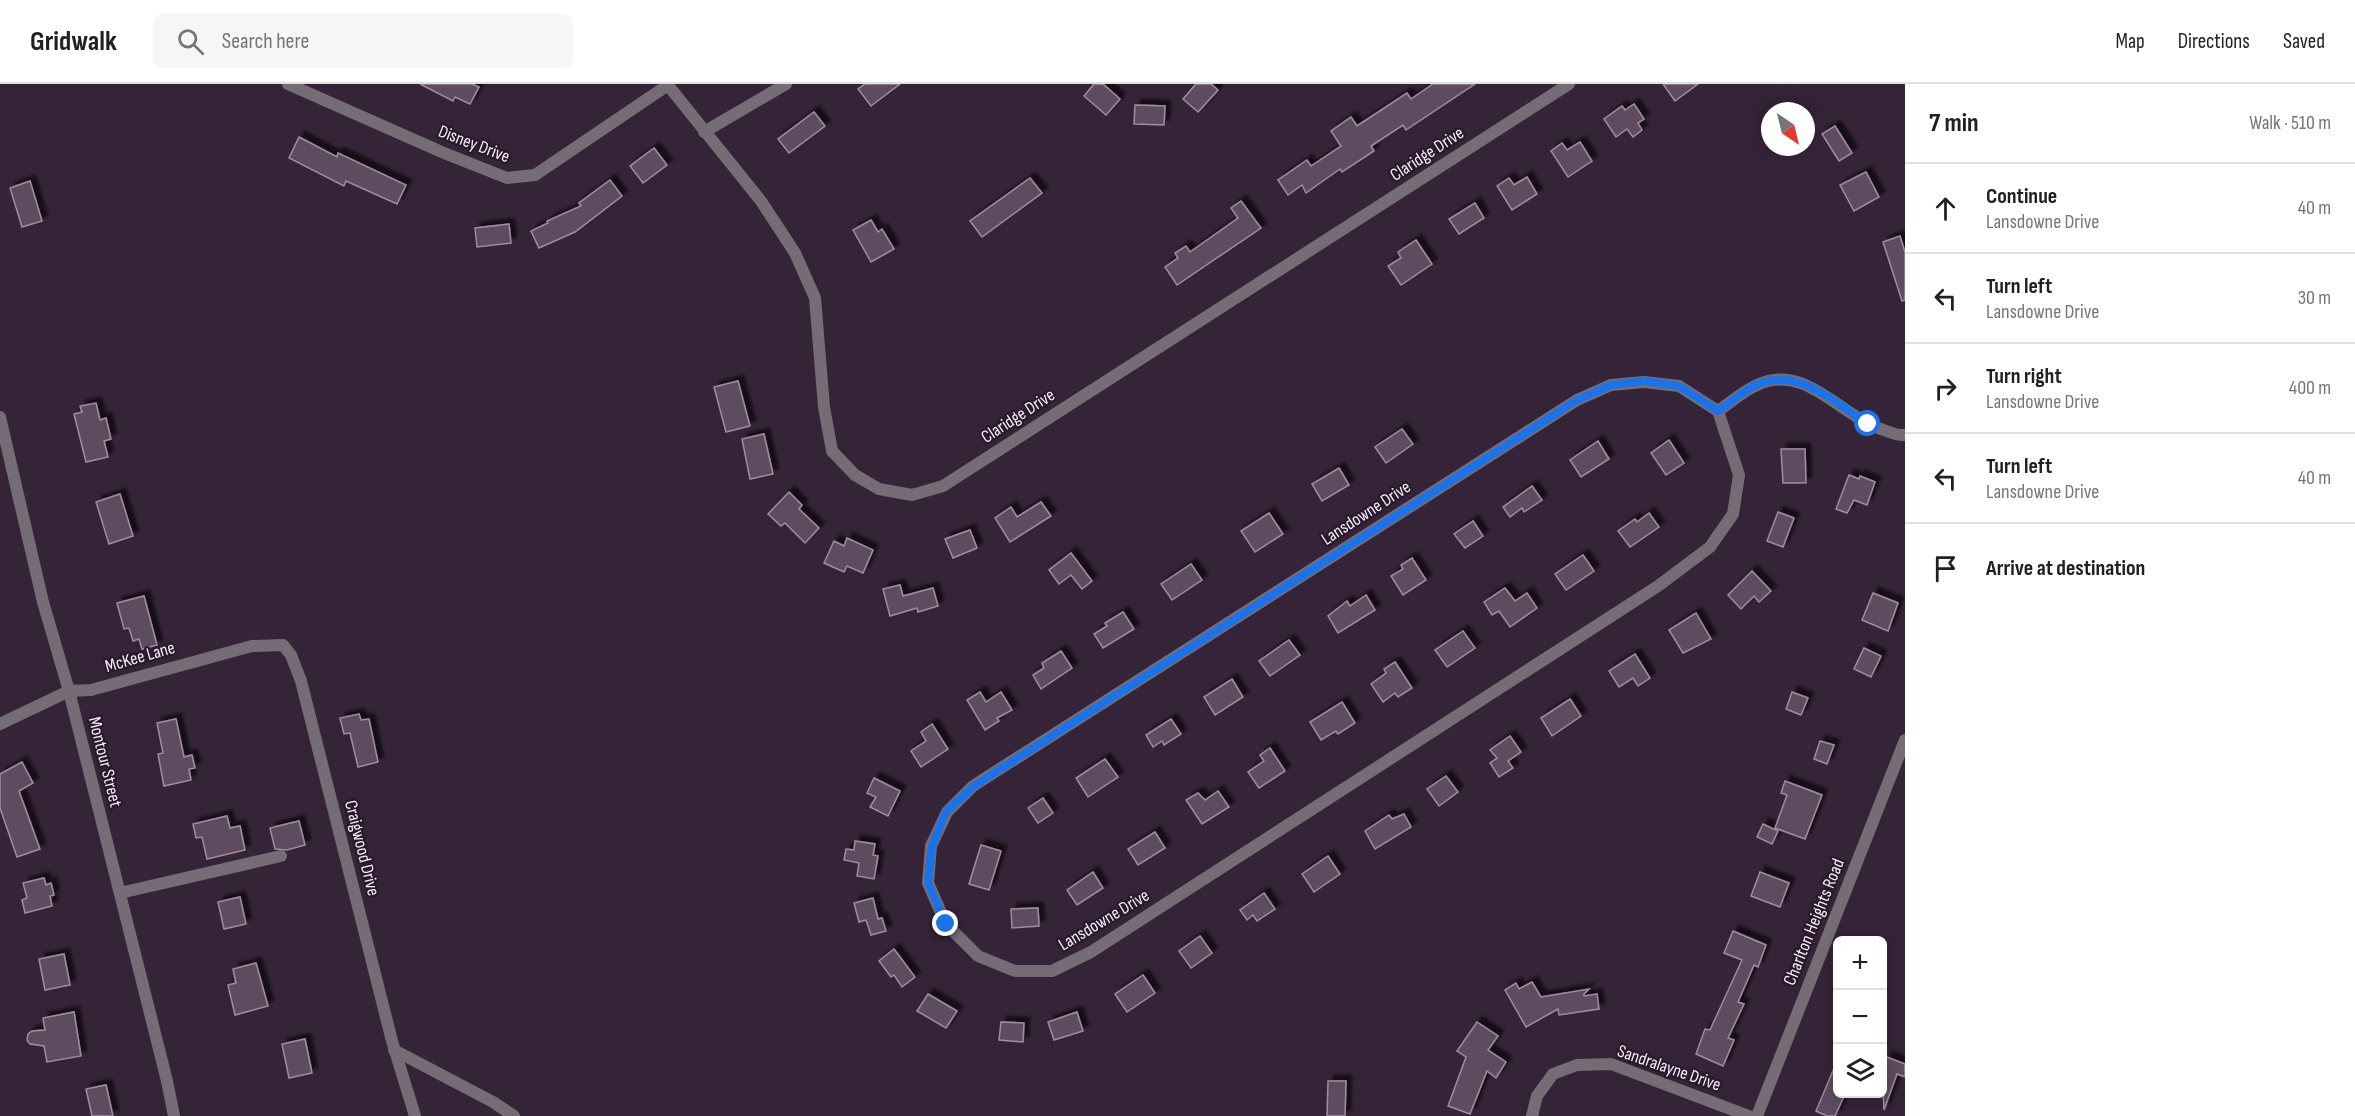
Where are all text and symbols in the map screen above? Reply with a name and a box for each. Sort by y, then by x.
search box [153,14,573,68]
text: Gridwalk [30,25,117,58]
icon: search [174,25,207,58]
text: Search here [222,28,309,55]
text: Map [2115,29,2145,54]
text: Directions [2178,29,2250,54]
text: Saved [2283,29,2325,54]
north arrow [1761,102,1815,156]
text: 7 min [1929,108,1978,139]
text: Walk · 510 m [2249,111,2331,135]
street label: Disney Drive [435,121,513,167]
street label: Claridge Drive [1386,122,1468,186]
text: Continue [1986,183,2057,210]
icon: ahead [1929,192,1962,225]
text: 40 m [2298,196,2331,220]
text: Lansdowne Drive [1986,210,2099,234]
text: Turn left [1986,273,2052,300]
icon: left [1929,282,1962,315]
text: 30 m [2298,286,2331,310]
text: Lansdowne Drive [1986,300,2099,324]
text: Turn right [1986,363,2062,390]
icon: right [1929,372,1962,405]
text: 400 m [2289,376,2331,400]
street label: Claridge Drive [977,384,1059,448]
text: Lansdowne Drive [1986,390,2099,414]
route start [1854,410,1880,436]
text: Turn left [1986,453,2052,480]
icon: left [1929,462,1962,495]
text: 40 m [2298,466,2331,490]
street label: Lansdowne Drive [1318,476,1414,550]
text: Lansdowne Drive [1986,480,2099,504]
icon: arrive [1929,552,1962,585]
text: Arrive at destination [1986,555,2145,582]
street label: McKee Lane [103,637,177,677]
street label: Montour Street [84,715,126,810]
street label: Craigwood Drive [340,798,384,898]
street label: Charlton Heights Road [1779,856,1849,988]
street label: Lansdowne Drive [1055,885,1153,955]
route end [932,910,958,936]
map controls [1833,936,1887,1098]
button: + [1833,936,1887,990]
button: − [1833,990,1887,1044]
street label: Sandralayne Drive [1615,1040,1723,1096]
button: layers [1833,1044,1887,1098]

